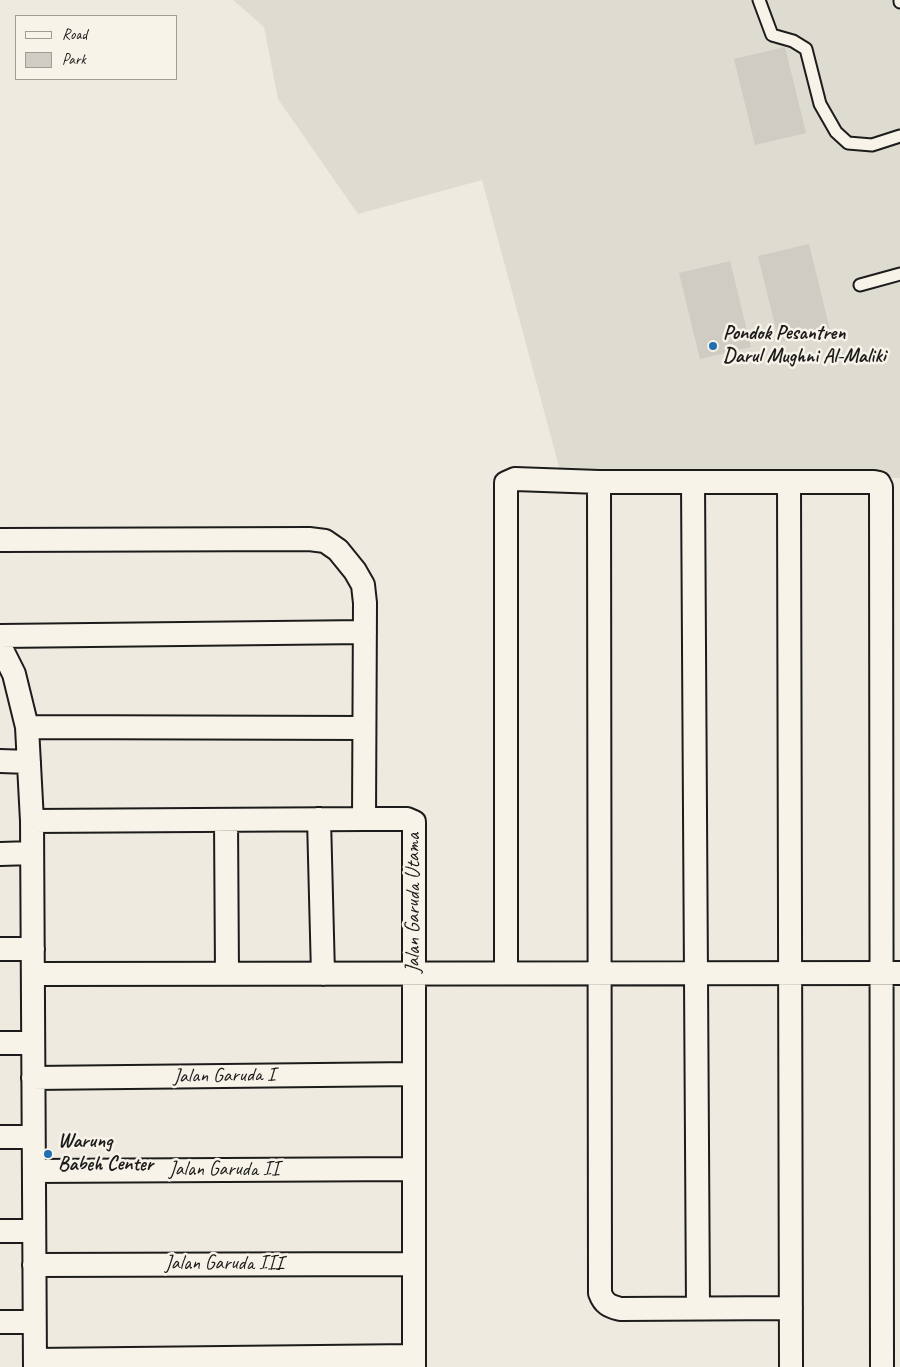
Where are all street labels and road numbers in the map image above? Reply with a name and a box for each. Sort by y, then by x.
street label: Jalan Garuda Utama [402,833,426,973]
street label: Jalan Garuda I [173,1063,275,1089]
street label: Jalan Garuda II [169,1158,279,1182]
street label: Jalan Garuda III [165,1252,283,1276]

